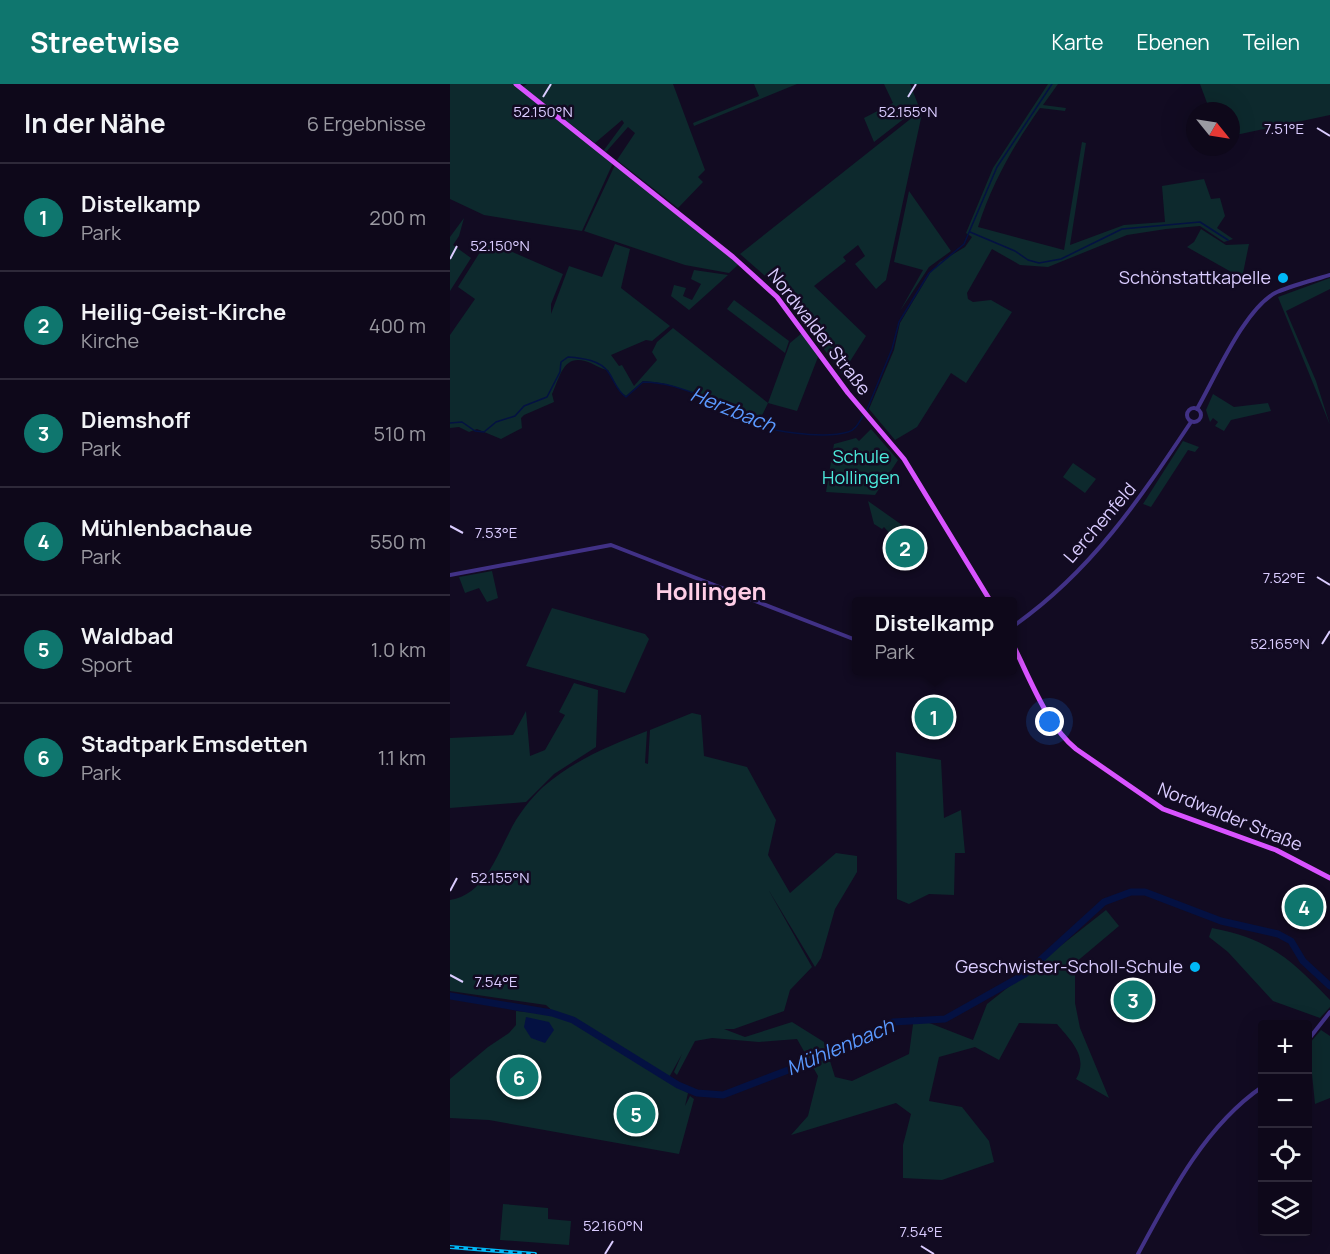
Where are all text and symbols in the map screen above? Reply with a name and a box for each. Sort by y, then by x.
text: Streetwise [30,23,180,61]
text: Karte [1051,28,1103,56]
text: Ebenen [1136,28,1210,56]
text: Teilen [1243,28,1300,56]
text: 52.150°N [513,101,573,122]
text: 52.155°N [879,101,937,122]
north arrow [1186,102,1240,156]
text: In der Nähe [24,105,166,141]
text: 6 Ergebnisse [307,110,426,137]
text: 7.51°E [1264,118,1304,139]
text: Distelkamp [81,189,201,219]
text: 1 [39,204,48,231]
text: 200 m [369,204,426,231]
text: Park [81,219,121,246]
text: 52.150°N [470,235,530,256]
street label: Nordwalder Straße [763,263,877,400]
place label: Schönstattkapelle [1119,265,1271,289]
marker: Schönstattkapelle [1276,271,1290,285]
text: Heilig-Geist-Kirche [81,297,286,327]
text: 2 [38,312,49,339]
text: 400 m [369,312,426,339]
text: Kirche [81,327,139,354]
water label: Herzbach [687,380,781,439]
text: Diemshoff [81,405,190,435]
text: 3 [38,420,49,447]
text: 510 m [373,420,426,447]
text: Park [81,435,121,462]
park label: Schule Hollingen [822,444,900,489]
street label: Lerchenfeld [1058,477,1141,568]
text: Mühlenbachaue [81,513,253,543]
text: 7.53°E [475,522,517,543]
pin: 2 [886,526,924,570]
text: 4 [37,528,50,555]
text: 550 m [370,528,426,555]
text: Park [81,543,121,570]
text: 7.52°E [1263,567,1305,588]
district label: Hollingen [655,574,767,607]
popup [852,597,1017,675]
text: Distelkamp [875,608,994,638]
text: Waldbad [81,621,174,651]
text: 52.165°N [1250,633,1310,654]
text: 5 [38,636,49,663]
text: 1.0 km [371,636,426,663]
text: Park [875,638,915,665]
text: Sport [81,651,132,678]
pin: 1 [914,694,954,740]
your location [1035,707,1064,736]
text: Stadtpark Emsdetten [81,729,308,759]
text: 6 [37,744,50,771]
text: 1.1 km [378,744,426,771]
text: Park [81,759,121,786]
street label: Nordwalder Straße [1154,776,1306,856]
text: 52.155°N [471,867,529,888]
pin: 4 [1284,884,1324,930]
place label: Geschwister-Scholl-Schule [955,954,1183,978]
marker: Geschwister-Scholl-Schule [1188,960,1202,974]
text: 7.54°E [474,971,518,992]
pin: 3 [1114,978,1152,1022]
water label: Mühlenbach [782,1011,899,1081]
map controls [1258,1020,1312,1236]
button: + [1258,1020,1312,1074]
pin: 6 [500,1054,538,1100]
button: − [1258,1074,1312,1128]
pin: 5 [616,1092,656,1136]
button: locate [1258,1128,1312,1182]
button: layers [1258,1182,1312,1236]
text: 52.160°N [583,1215,643,1236]
text: 7.54°E [899,1221,943,1242]

